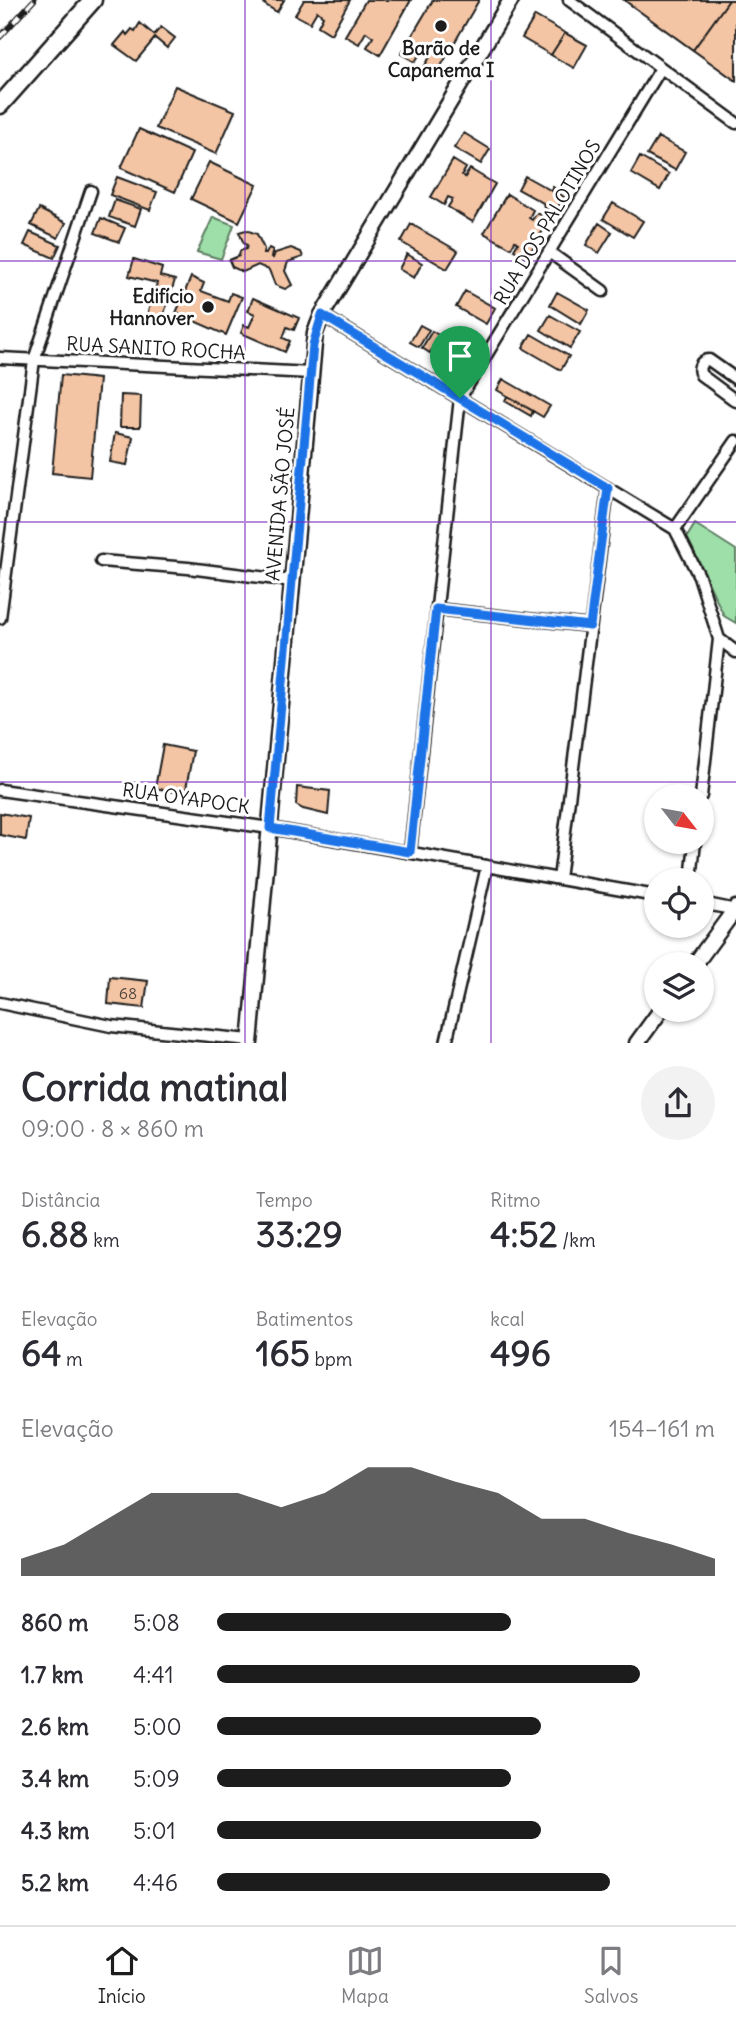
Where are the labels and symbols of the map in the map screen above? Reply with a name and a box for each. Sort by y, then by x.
marker: Barão de Capanema I [433,18,449,34]
place label: Barão de Capanema I [388,36,494,82]
street label: RUA DOS PALOTINOS [488,135,606,309]
place label: Edifício Hannover [110,284,194,330]
marker: Edifício Hannover [200,299,216,315]
pin [430,326,490,398]
street label: RUA SANITO ROCHA [66,331,246,365]
street label: AVENIDA SÃO JOSÉ [259,406,300,582]
street label: RUA OYAPOCK [121,777,252,819]
north arrow [644,784,714,854]
house number: 68 [119,983,137,1003]

